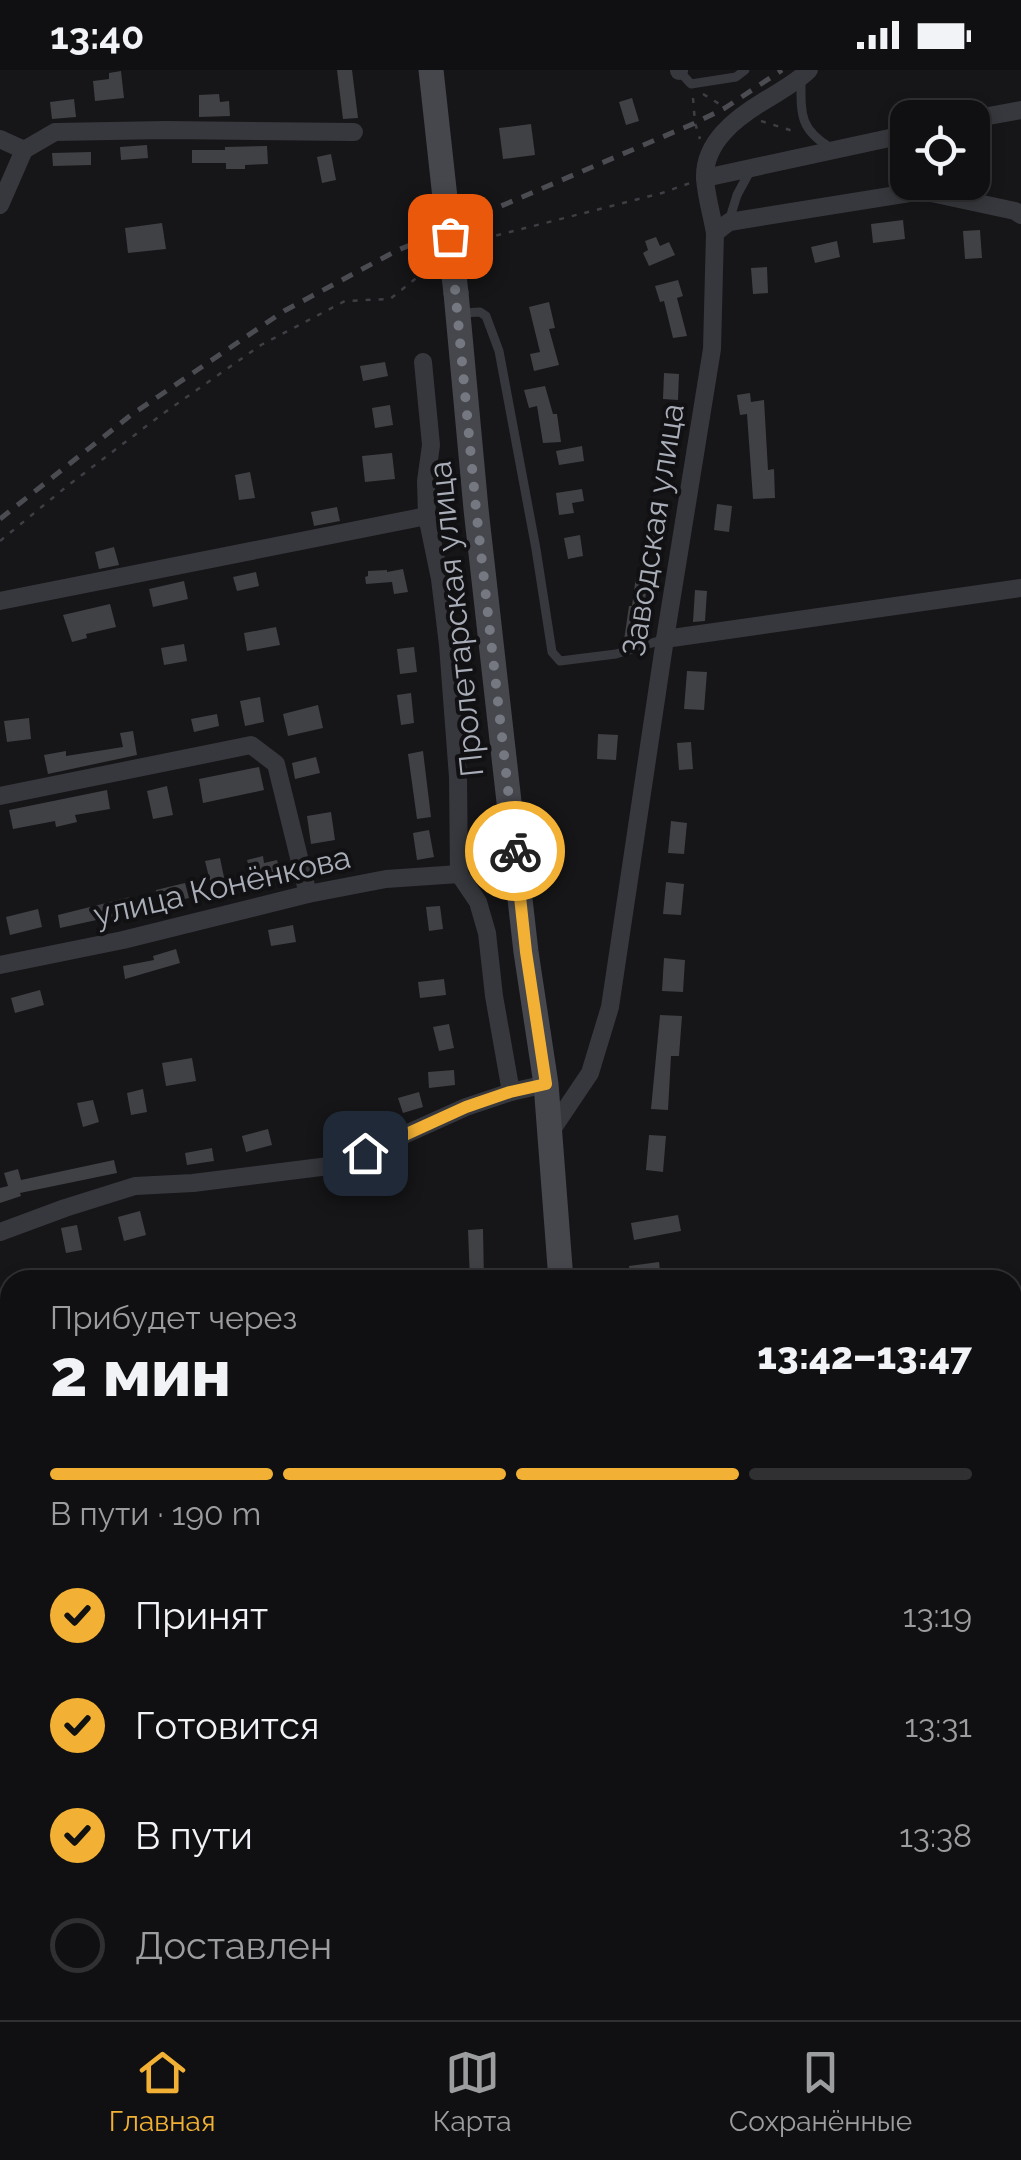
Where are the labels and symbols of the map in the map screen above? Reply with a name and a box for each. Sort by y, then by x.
pin [408,194,493,279]
street label: Заводская улица [614,401,691,659]
street label: Пролетарская улица [421,460,490,779]
courier [465,801,565,901]
street label: улица Конёнкова [90,838,354,933]
pin [323,1111,408,1196]

